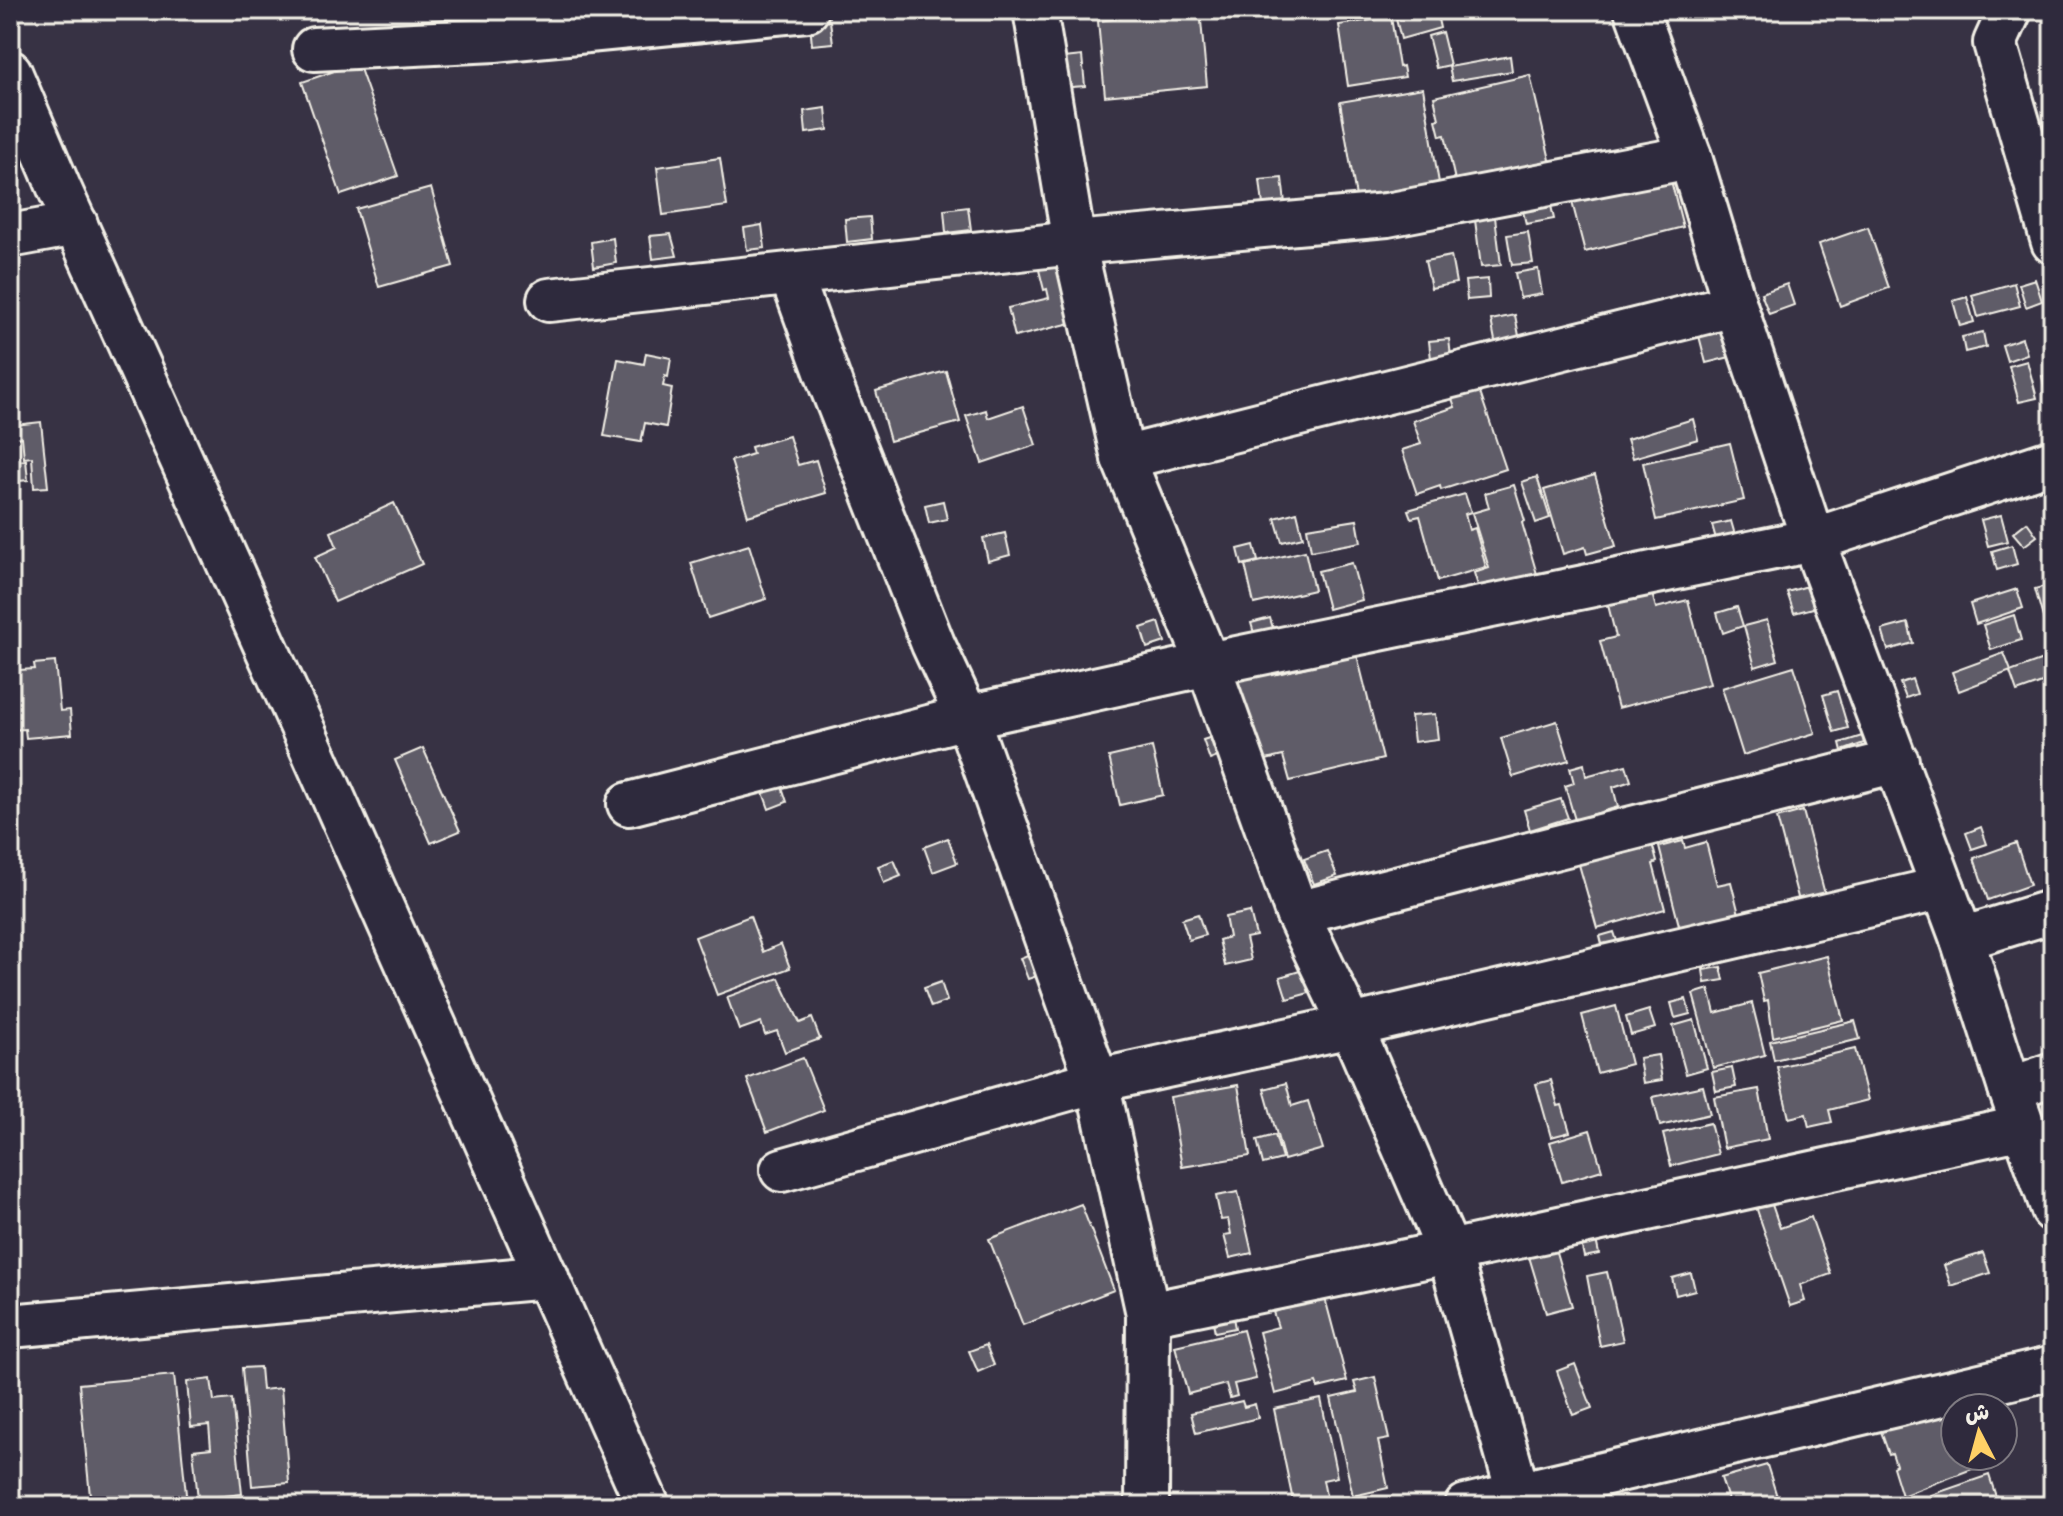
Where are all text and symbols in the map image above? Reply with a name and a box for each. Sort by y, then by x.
north arrow [1939,1392,2019,1472]
text: ش [1964,1398,1990,1427]

